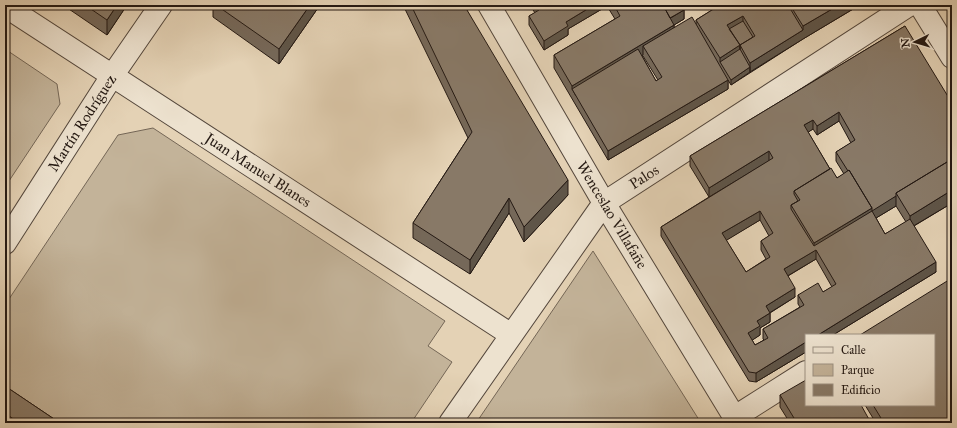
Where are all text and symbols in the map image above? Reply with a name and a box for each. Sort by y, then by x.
north arrow [895,22,935,62]
text: N [899,37,912,48]
street label: Martín Rodríguez [44,71,120,175]
street label: Juan Manuel Blanes [199,128,314,212]
street label: Wenceslao Villafañe [573,158,651,272]
street label: Palos [626,161,662,193]
legend [805,334,935,406]
text: Calle [841,343,866,357]
text: Parque [841,363,874,378]
text: Edificio [841,383,880,397]

